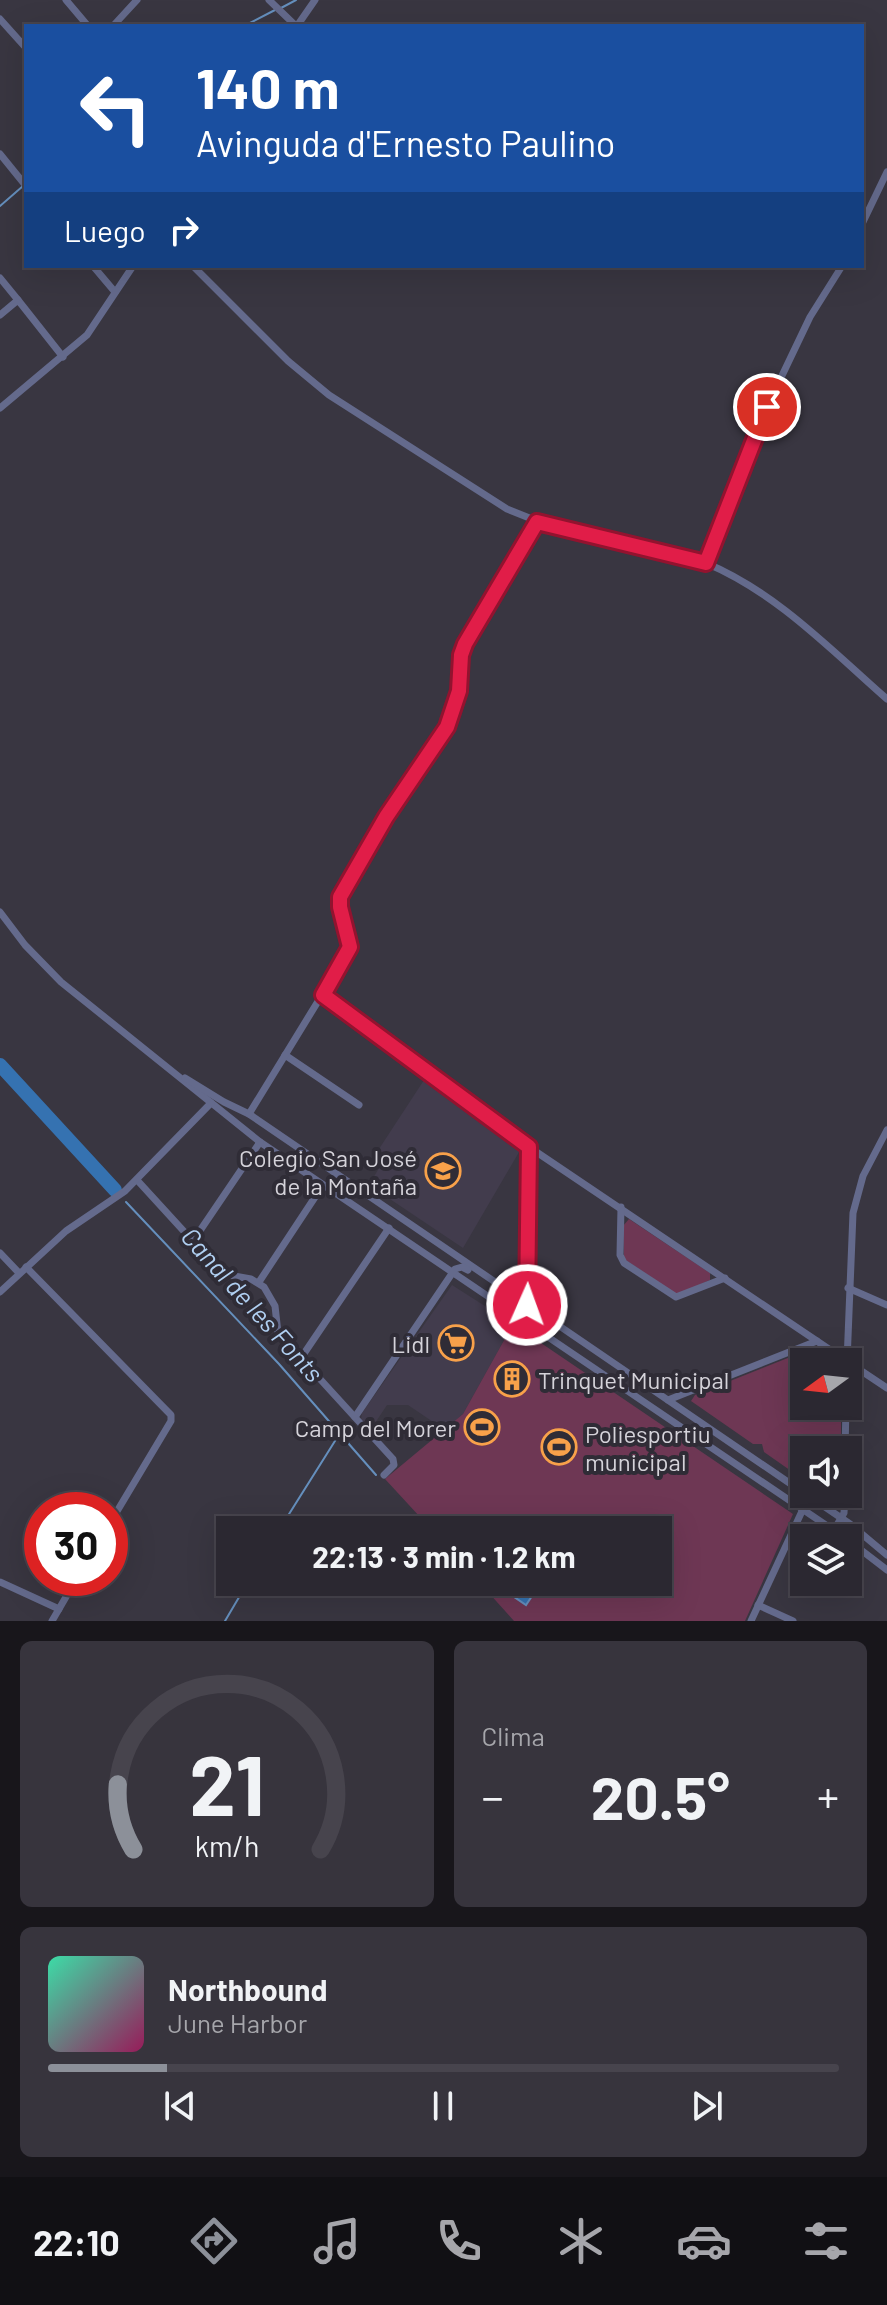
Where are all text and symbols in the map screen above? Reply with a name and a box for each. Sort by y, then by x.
text: 140 m [196,53,340,120]
icon: left [64,56,168,160]
text: Avinguda d'Ernesto Paulino [196,121,615,164]
icon: right [162,208,206,252]
text: Luego [64,212,146,248]
pin [733,373,801,441]
icon: arrive [745,385,789,429]
place label: Colegio San José de la Montaña [239,1143,417,1200]
school or university icon: Colegio San José de la Montaña [424,1152,462,1190]
water label: Canal de les Fonts [175,1220,331,1388]
position arrow [485,1263,569,1347]
supermarket icon: Lidl [437,1324,475,1362]
place label: Lidl [392,1329,430,1358]
north arrow [790,1348,862,1420]
map controls [790,1348,862,1596]
building icon: Trinquet Municipal [493,1360,531,1398]
place label: Trinquet Municipal [538,1365,729,1394]
sports icon: Camp del Morer [463,1408,501,1446]
place label: Camp del Morer [295,1413,456,1442]
place label: Poliesportiu municipal [585,1419,711,1476]
sports icon: Poliesportiu municipal [540,1428,578,1466]
button: sound [790,1436,862,1508]
speed limit sign: 30 [24,1492,128,1596]
button: layers [790,1524,862,1596]
text: 22:13 · 3 min · 1.2 km [312,1538,576,1574]
text: Clima [482,1720,545,1751]
text: 21 [189,1733,265,1833]
text: 20.5° [591,1760,730,1832]
text: − [482,1769,504,1822]
text: + [817,1769,839,1822]
text: km/h [194,1828,259,1863]
text: Northbound [168,1971,327,2007]
text: June Harbor [168,2007,307,2038]
icon: previous [158,2084,202,2128]
icon: pause [421,2084,465,2128]
icon: next [685,2084,729,2128]
icon: directions [186,2213,242,2269]
icon: music [309,2213,365,2269]
icon: phone [431,2213,487,2269]
icon: climate [553,2213,609,2269]
icon: car [676,2213,732,2269]
icon: filters [798,2213,854,2269]
text: 22:10 [33,2220,120,2263]

